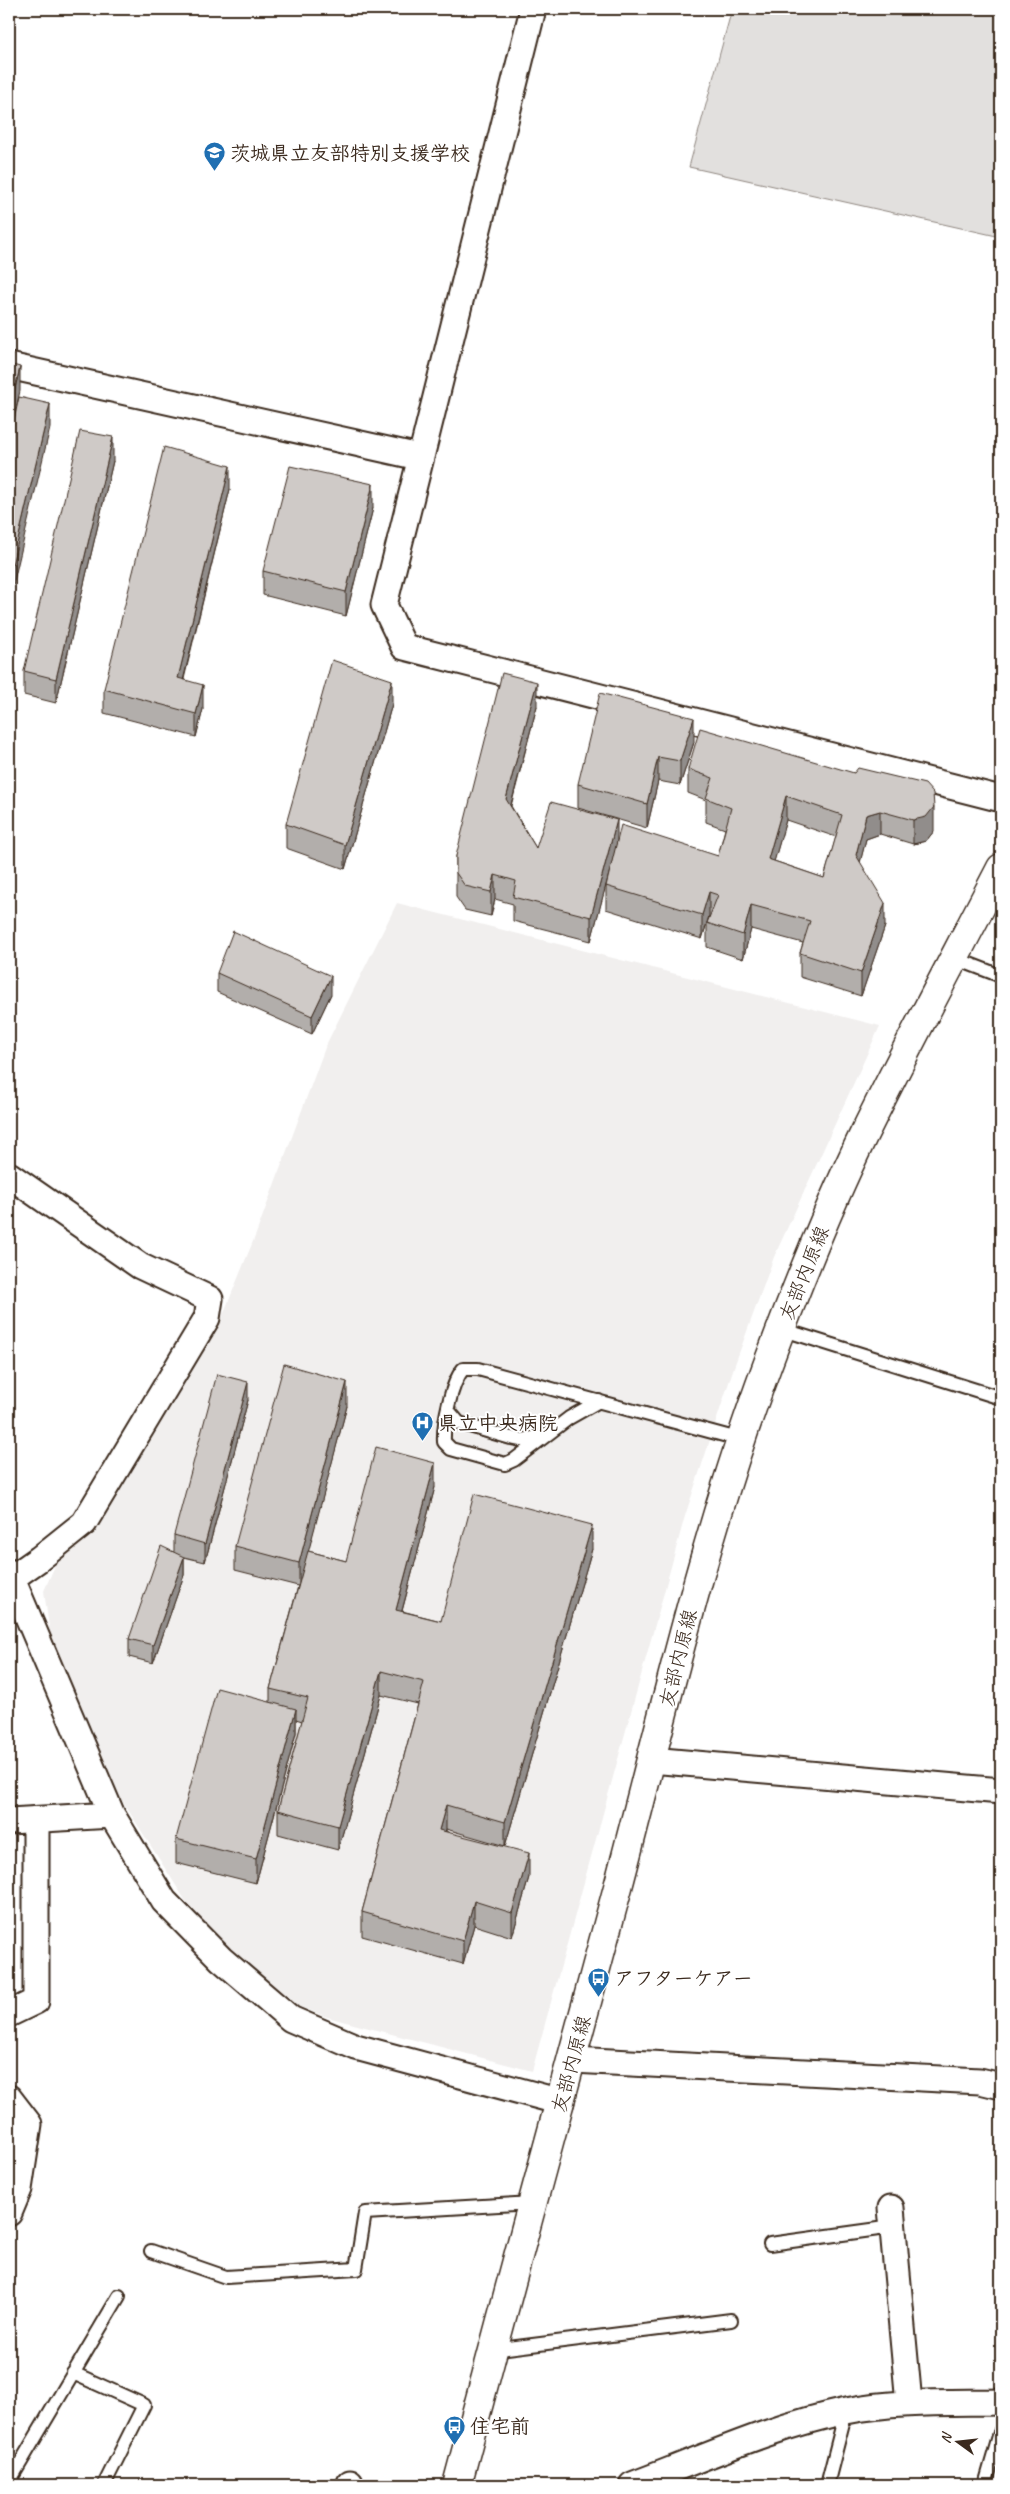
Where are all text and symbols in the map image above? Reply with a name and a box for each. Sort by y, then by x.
school or university icon: 茨城県立友部特別支援学校 [202,141,226,172]
place label: 茨城県立友部特別支援学校 [230,141,470,166]
street label: 友部内原線 [774,1222,835,1324]
hospital icon: 県立中央病院 [410,1411,434,1442]
place label: 県立中央病院 [438,1411,558,1436]
street label: 友部内原線 [654,1607,703,1710]
bus stop icon: アフターケアー [586,1966,610,1997]
place label: アフターケアー [614,1966,753,1991]
street label: 友部内原線 [546,2013,596,2116]
bus stop icon: 住宅前 [442,2414,466,2445]
place label: 住宅前 [470,2414,530,2439]
north arrow [932,2416,982,2466]
text: N [937,2430,956,2445]

